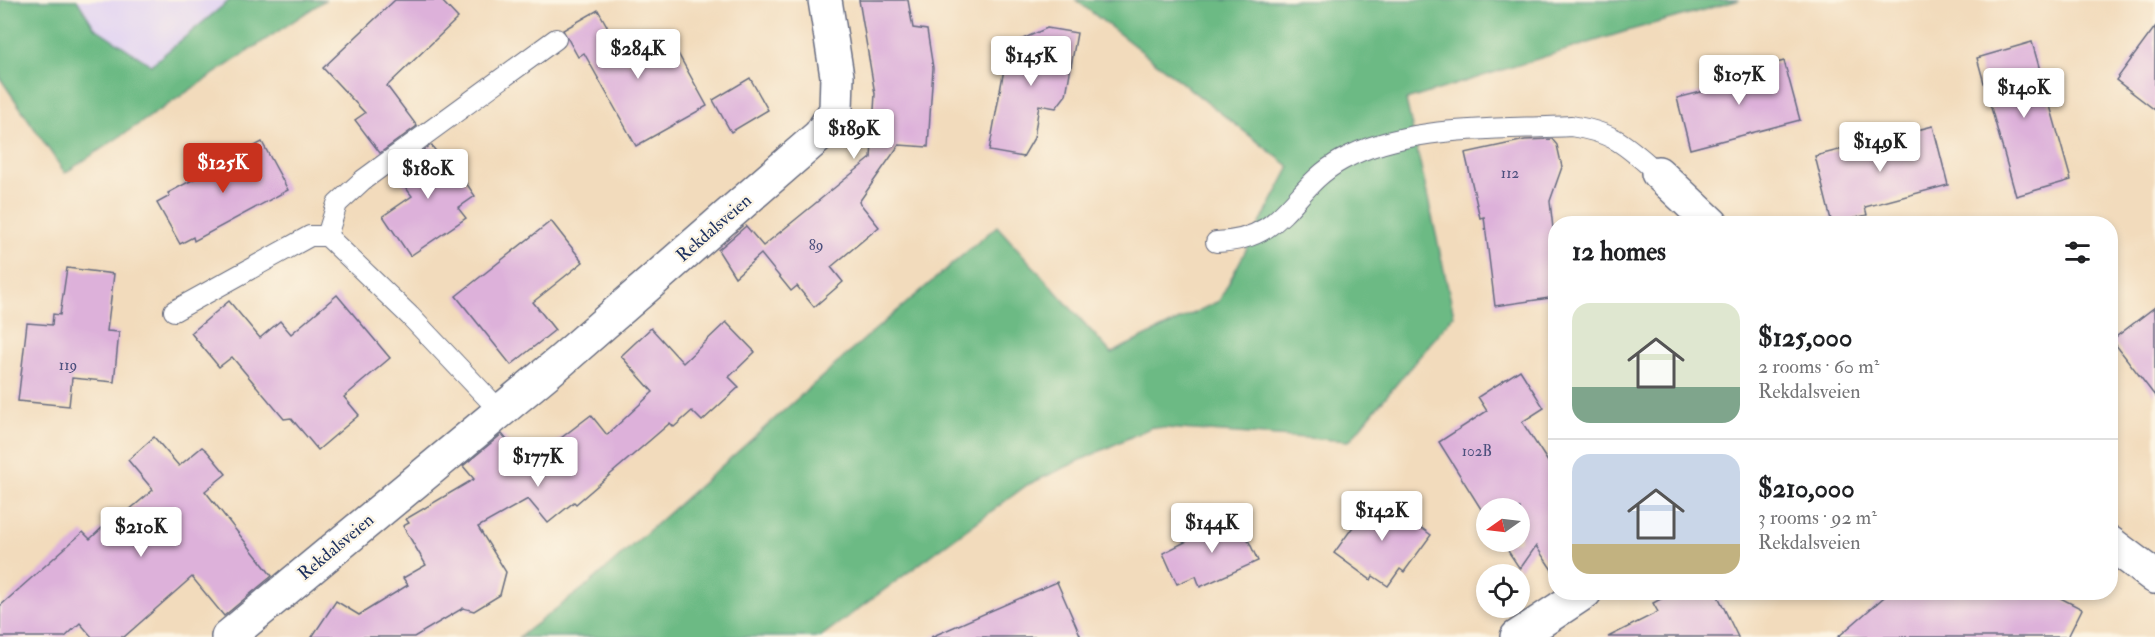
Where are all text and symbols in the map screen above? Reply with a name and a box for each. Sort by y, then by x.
pin: $284K [596,29,680,80]
text: $284K [610,36,666,61]
pin: $145K [989,36,1073,87]
text: $145K [1005,43,1057,68]
pin: $107K [1697,55,1781,106]
text: $107K [1713,62,1765,87]
pin: $140K [1982,68,2066,119]
text: $140K [1997,75,2051,100]
pin: $189K [812,109,896,160]
text: $189K [828,116,880,141]
pin: $149K [1838,122,1922,173]
text: $149K [1853,129,1907,154]
pin: $125K [181,143,265,194]
pin: $180K [386,149,470,200]
text: $125K [197,150,249,175]
text: $180K [402,156,454,181]
house number: 112 [1501,164,1520,183]
street label: Rekdalsveien [672,189,756,267]
house number: 89 [809,236,823,255]
text: 12 homes [1572,236,1666,268]
icon: filters [2061,236,2094,269]
text: $125,000 [1758,322,1852,354]
icon: home [1620,327,1692,399]
text: 2 rooms · 60 m² [1758,354,1879,379]
house number: 119 [59,356,77,375]
text: Rekdalsveien [1758,379,1861,404]
pin: $177K [496,437,580,488]
house number: 102B [1462,442,1492,461]
text: $177K [513,444,563,469]
text: $210,000 [1758,473,1855,505]
icon: home [1620,478,1692,550]
pin: $142K [1340,491,1424,542]
text: $142K [1355,498,1409,523]
north arrow [1476,498,1530,552]
map controls [1476,498,1530,618]
pin: $144K [1170,503,1254,554]
text: 3 rooms · 92 m² [1758,505,1877,530]
pin: $210K [99,507,183,558]
street label: Rekdalsveien [293,509,379,585]
text: $144K [1185,510,1239,535]
text: $210K [115,514,167,539]
text: Rekdalsveien [1758,530,1861,555]
button: locate [1476,564,1530,618]

